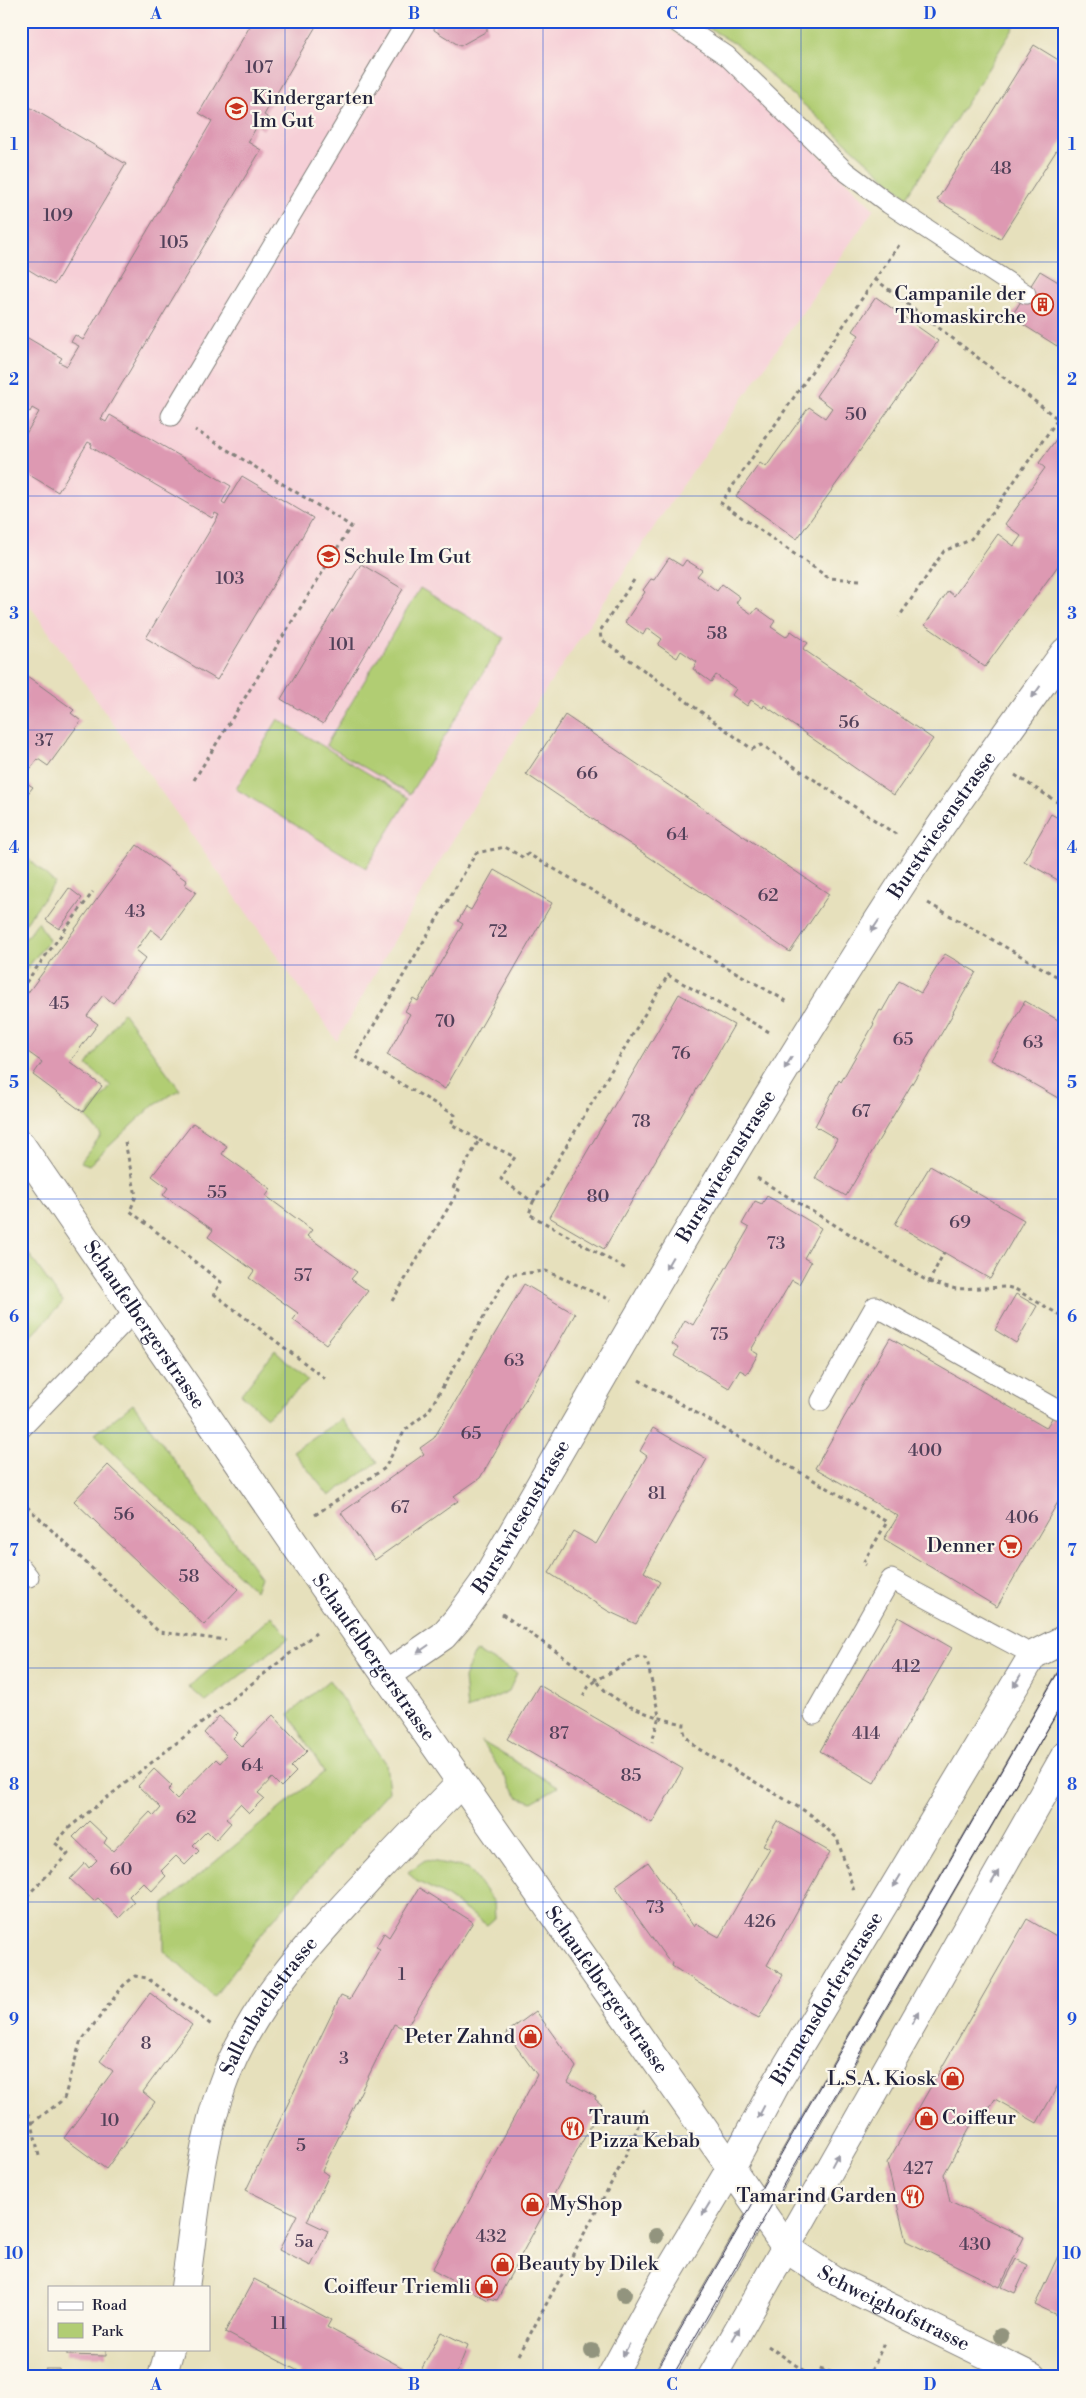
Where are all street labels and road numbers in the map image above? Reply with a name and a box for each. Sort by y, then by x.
street label: Burstwiesenstrasse [882,746,1002,905]
street label: Burstwiesenstrasse [671,1086,782,1248]
street label: Schaufelbergerstrasse [78,1236,211,1414]
street label: Burstwiesenstrasse [467,1436,576,1600]
street label: Schaufelbergerstrasse [306,1569,441,1746]
street label: Schaufelbergerstrasse [539,1901,674,2079]
street label: Birmensdorferstrasse [765,1907,889,2091]
street label: Sallenbachstrasse [215,1931,323,2079]
street label: Schweighofstrasse [813,2260,974,2357]

